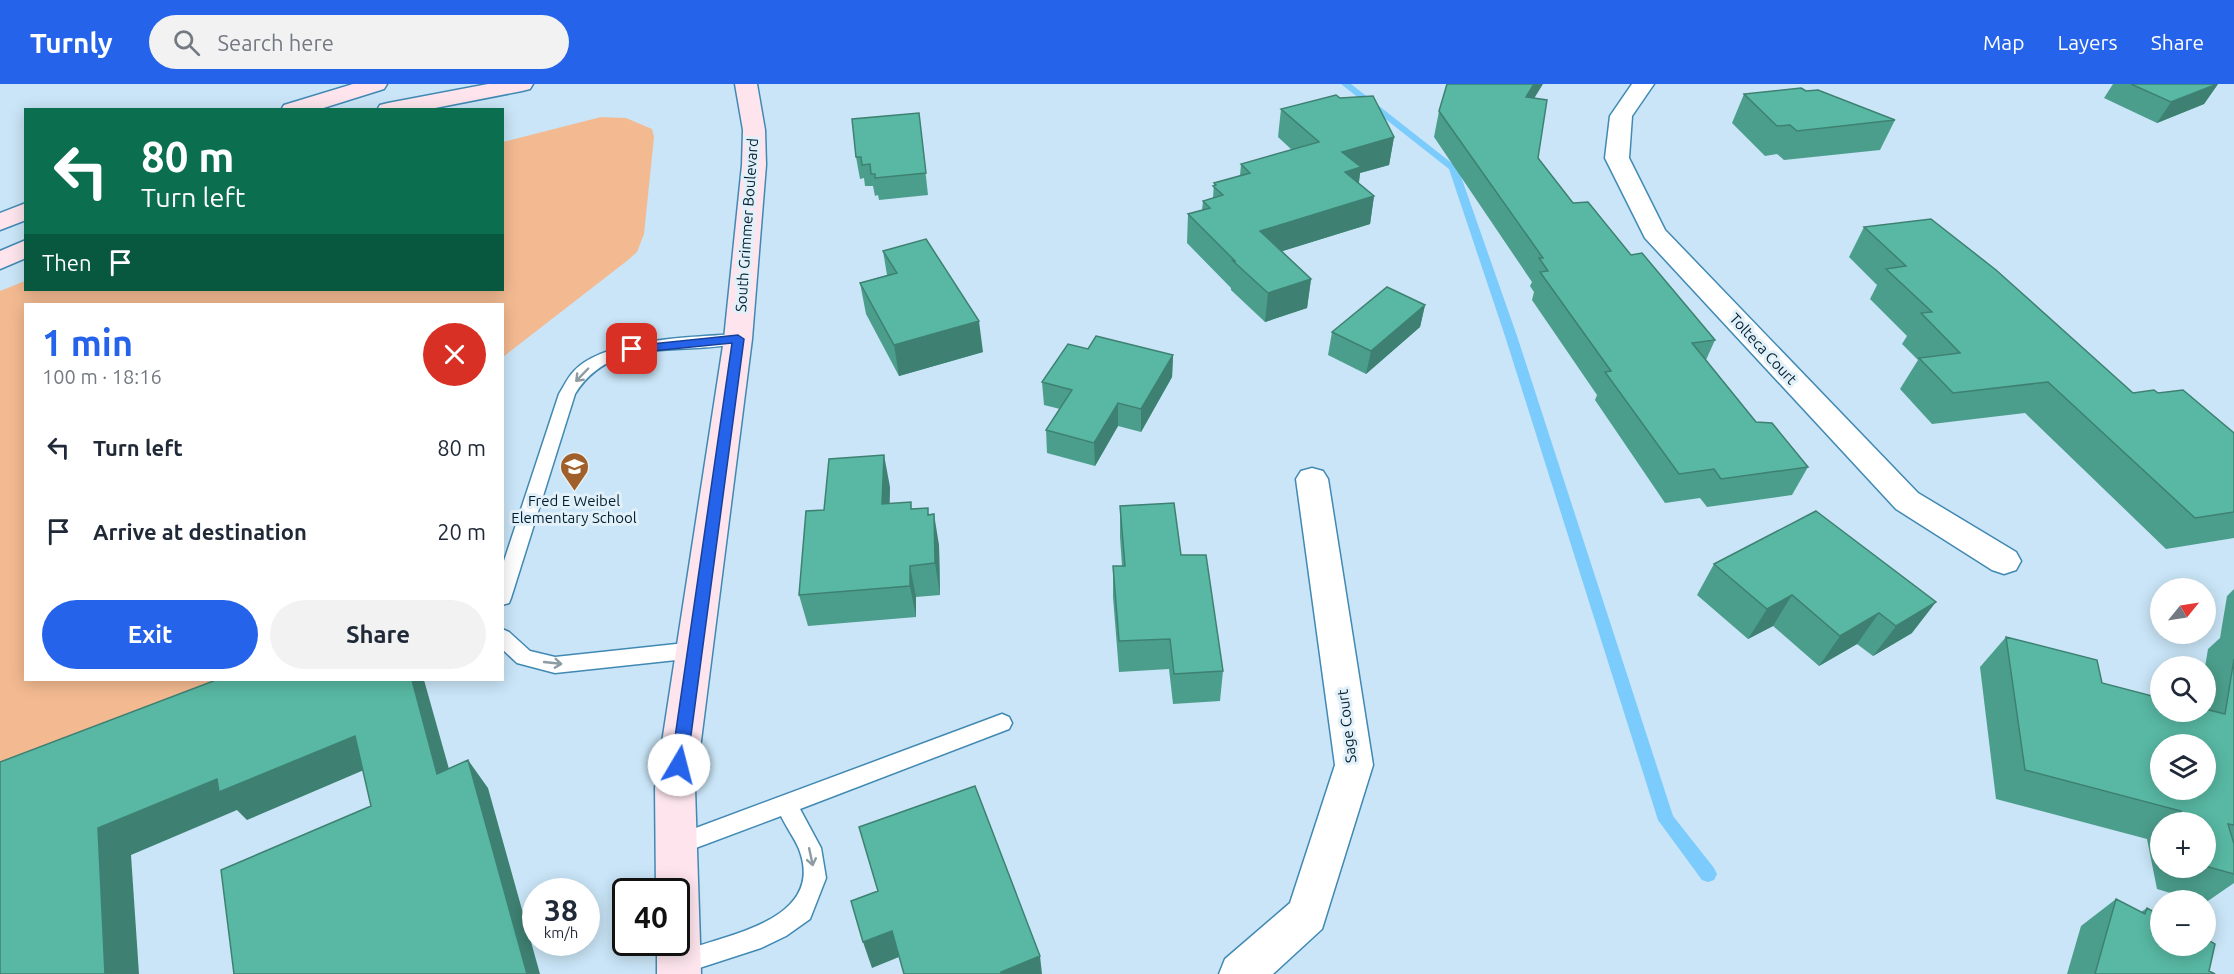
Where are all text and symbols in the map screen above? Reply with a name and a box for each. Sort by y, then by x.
search box [149,15,569,69]
icon: search [170,26,203,59]
text: Turnly [30,27,113,58]
text: Search here [218,30,334,55]
text: Map [1983,30,2024,54]
text: Layers [2057,30,2118,54]
text: Share [2151,30,2204,54]
icon: left [42,132,120,210]
text: 80 m [141,133,235,180]
street label: South Grimmer Boulevard [732,137,761,312]
text: Turn left [141,182,245,212]
icon: arrive [104,246,137,279]
text: Then [42,250,92,275]
street label: Tolteca Court [1726,310,1801,388]
text: 1 min [42,322,133,363]
button: close [423,323,486,386]
pin [606,323,657,374]
icon: arrive [615,332,648,365]
text: 100 m · 18:16 [42,365,162,388]
one-way arrow [575,367,590,382]
icon: left [42,431,75,464]
text: Turn left [93,435,183,460]
text: 80 m [437,435,486,460]
school or university icon: Fred E Weibel Elementary School [558,450,590,492]
place label: Fred E Weibel Elementary School [511,492,637,526]
icon: arrive [42,515,75,548]
text: Arrive at destination [93,519,307,544]
text: 20 m [437,519,486,544]
north arrow [2150,578,2216,644]
map controls [2150,578,2216,956]
button: Exit [42,600,258,669]
button: Share [270,600,486,669]
button: search [2150,656,2216,722]
one-way arrow [542,658,562,669]
street label: Sage Court [1334,688,1359,764]
position arrow [647,733,711,797]
button: layers [2150,734,2216,800]
button: + [2150,812,2216,878]
one-way arrow [806,847,817,866]
speed limit sign: 40 [612,878,690,956]
button: − [2150,890,2216,956]
text: 38 [544,893,578,927]
text: km/h [544,924,578,941]

